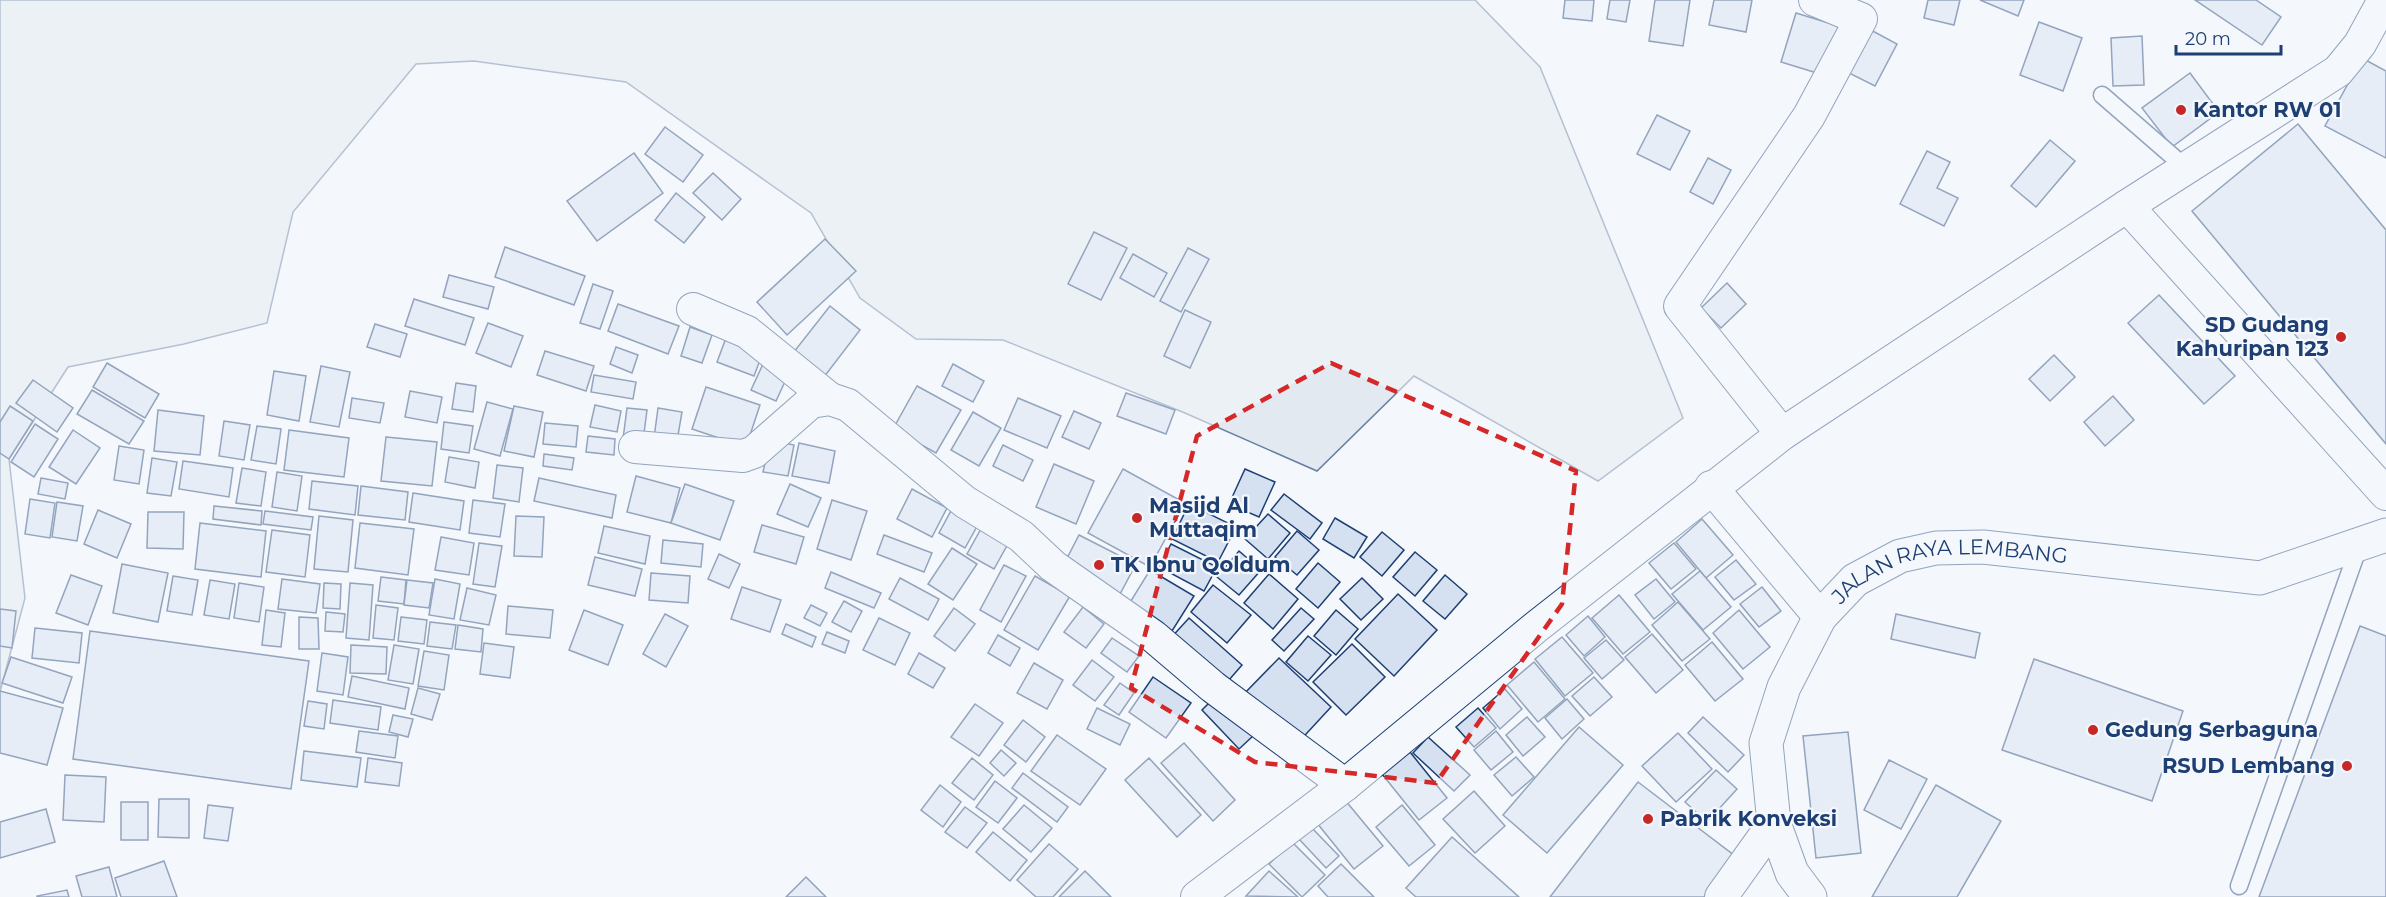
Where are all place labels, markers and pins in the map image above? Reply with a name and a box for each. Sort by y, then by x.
place label: Kantor RW 01 [2193,97,2342,122]
marker: Kantor RW 01 [2174,103,2188,117]
place label: SD Gudang Kahuripan 123 [2176,312,2329,361]
marker: SD Gudang Kahuripan 123 [2334,330,2348,344]
place label: Masijd Al Muttaqim [1149,493,1257,542]
marker: Masijd Al Muttaqim [1130,511,1144,525]
place label: TK Ibnu Qoldum [1111,552,1291,577]
marker: TK Ibnu Qoldum [1092,558,1106,572]
place label: Gedung Serbaguna [2105,717,2318,742]
marker: Gedung Serbaguna [2086,723,2100,737]
place label: RSUD Lembang [2162,753,2335,778]
marker: RSUD Lembang [2340,759,2354,773]
place label: Pabrik Konveksi [1660,806,1837,831]
marker: Pabrik Konveksi [1641,812,1655,826]

